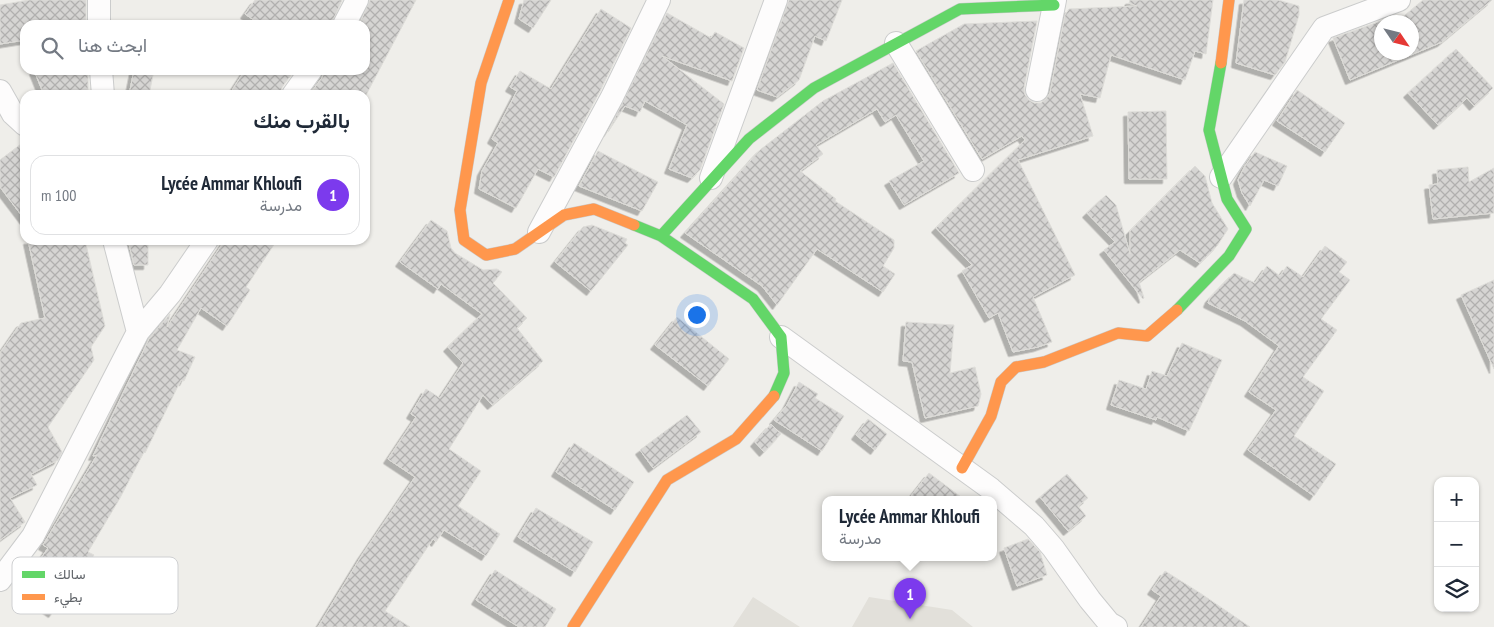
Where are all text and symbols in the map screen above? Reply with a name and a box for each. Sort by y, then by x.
north arrow [1374,15,1419,60]
search box [20,20,370,75]
text: ابحث هنا [78,33,147,57]
icon: search [38,34,66,62]
text: بالقرب منك [253,107,350,134]
text: Lycée Ammar Khloufi [161,171,302,195]
text: 100 m [41,185,76,205]
text: 1 [329,185,337,205]
text: مدرسة [260,195,302,215]
your location [684,302,710,328]
map controls [1434,477,1479,612]
button: + [1434,477,1479,522]
popup [822,496,997,561]
text: Lycée Ammar Khloufi [839,504,980,528]
button: − [1434,522,1479,567]
text: مدرسة [839,528,881,548]
legend [12,557,178,614]
text: سالك [54,565,85,583]
button: layers [1434,567,1479,612]
pin: 1 [894,578,926,619]
text: بطيء [54,588,82,609]

